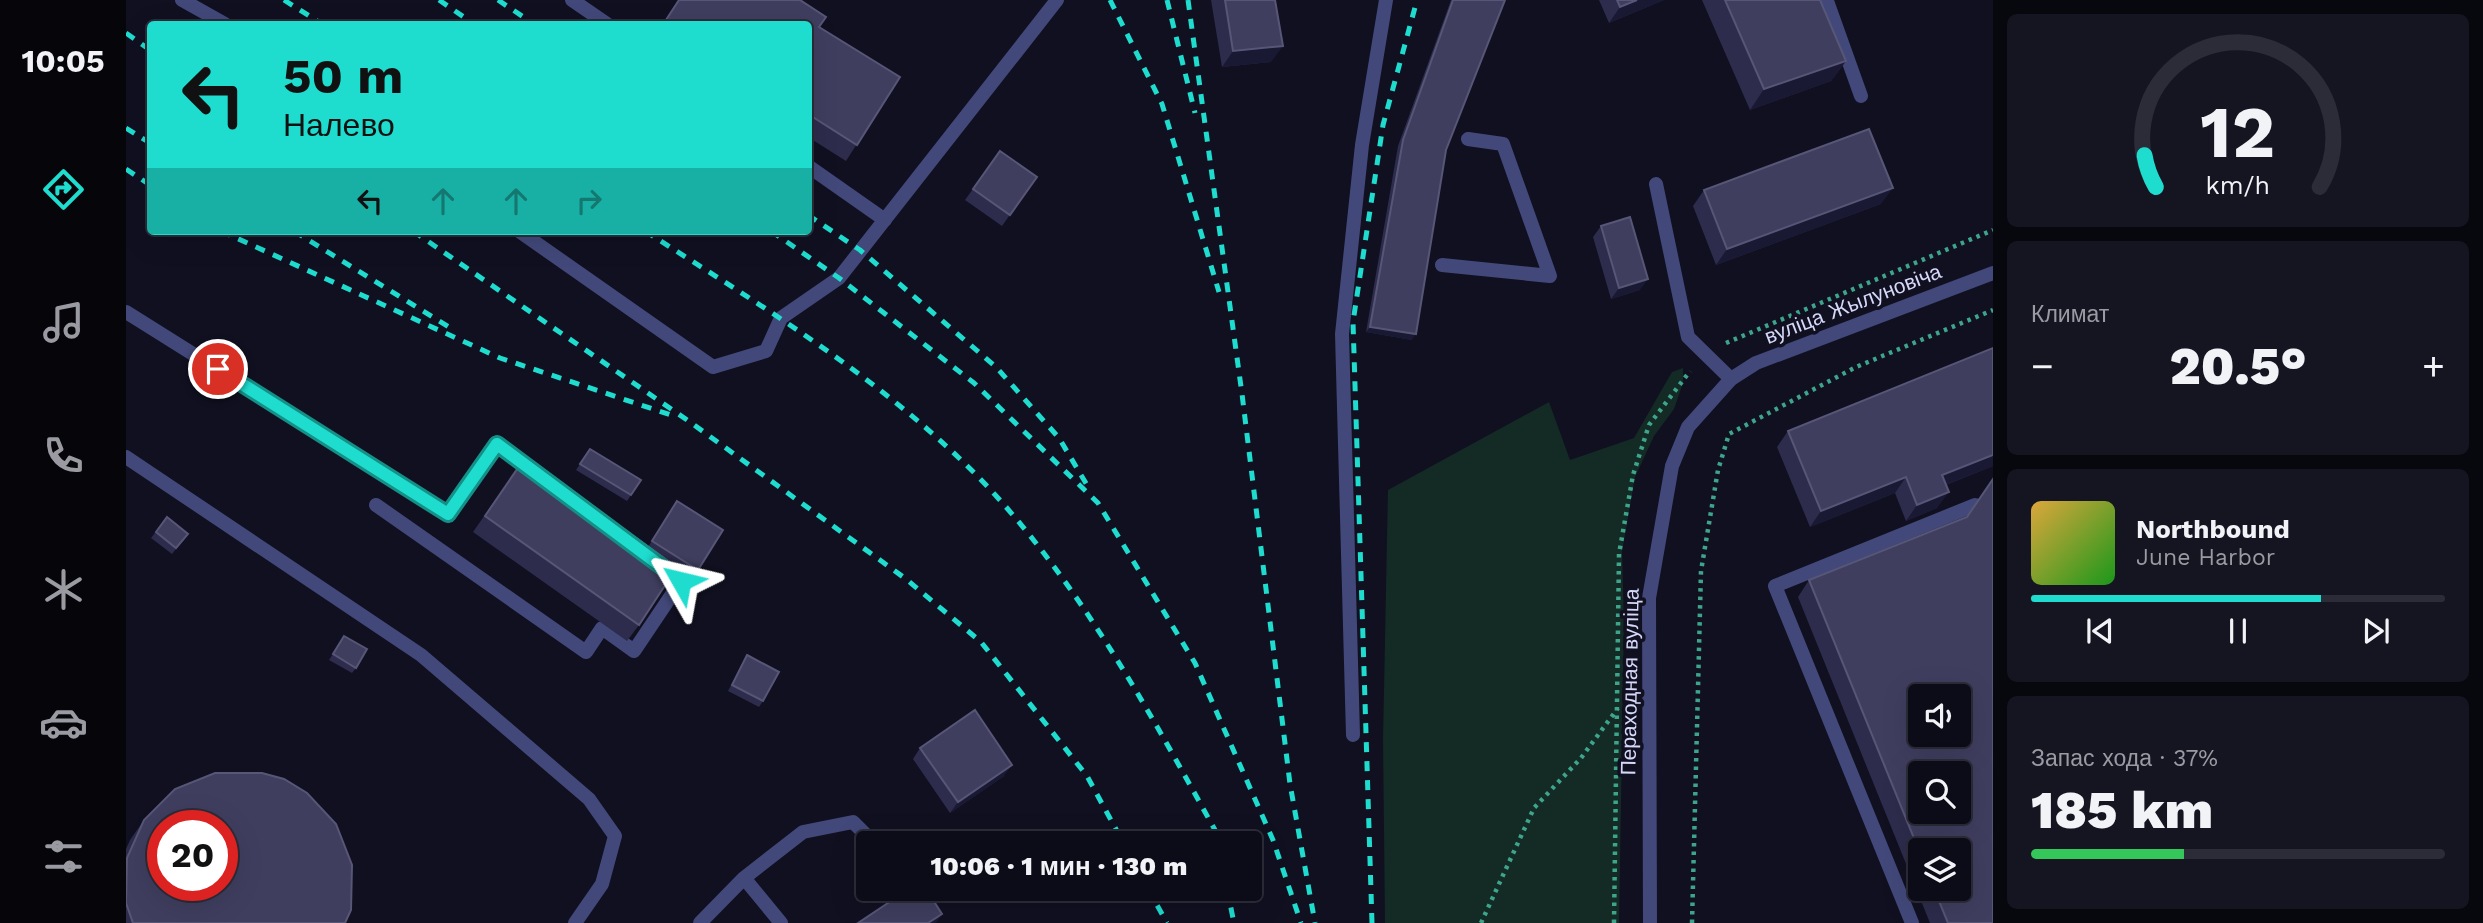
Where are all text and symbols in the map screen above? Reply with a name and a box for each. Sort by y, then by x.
text: 10:05 [21,42,105,80]
text: 50 m [283,47,403,105]
icon: left [168,49,259,140]
text: 12 [2201,89,2275,175]
text: Налево [283,106,395,144]
icon: directions [39,165,88,214]
text: km/h [2206,170,2270,199]
icon: left [351,182,389,220]
icon: ahead [424,182,462,220]
icon: ahead [497,182,535,220]
icon: right [570,182,608,220]
street label: вуліца Жылуновіча [1761,258,1945,349]
icon: music [39,298,88,347]
text: Климат [2031,301,2109,328]
text: 20.5° [2169,336,2307,397]
pin [188,339,248,399]
text: − [2031,344,2054,388]
text: + [2422,344,2445,388]
icon: arrive [199,350,237,388]
icon: phone [39,431,88,480]
text: Northbound [2136,514,2290,544]
position arrow [644,544,718,618]
text: June Harbor [2136,544,2275,571]
icon: climate [39,565,88,614]
street label: Пераходная вуліца [1615,588,1644,776]
icon: previous [2081,612,2119,650]
icon: pause [2219,612,2257,650]
icon: next [2357,612,2395,650]
map controls [1908,684,1971,901]
button: sound [1908,684,1971,747]
icon: car [39,698,88,747]
text: Запас хода · 37% [2031,745,2218,772]
button: search [1908,761,1971,824]
text: 185 km [2031,780,2213,841]
speed limit sign: 20 [147,810,238,901]
icon: filters [39,832,88,881]
button: layers [1908,838,1971,901]
text: 10:06 · 1 мин · 130 m [931,851,1187,881]

